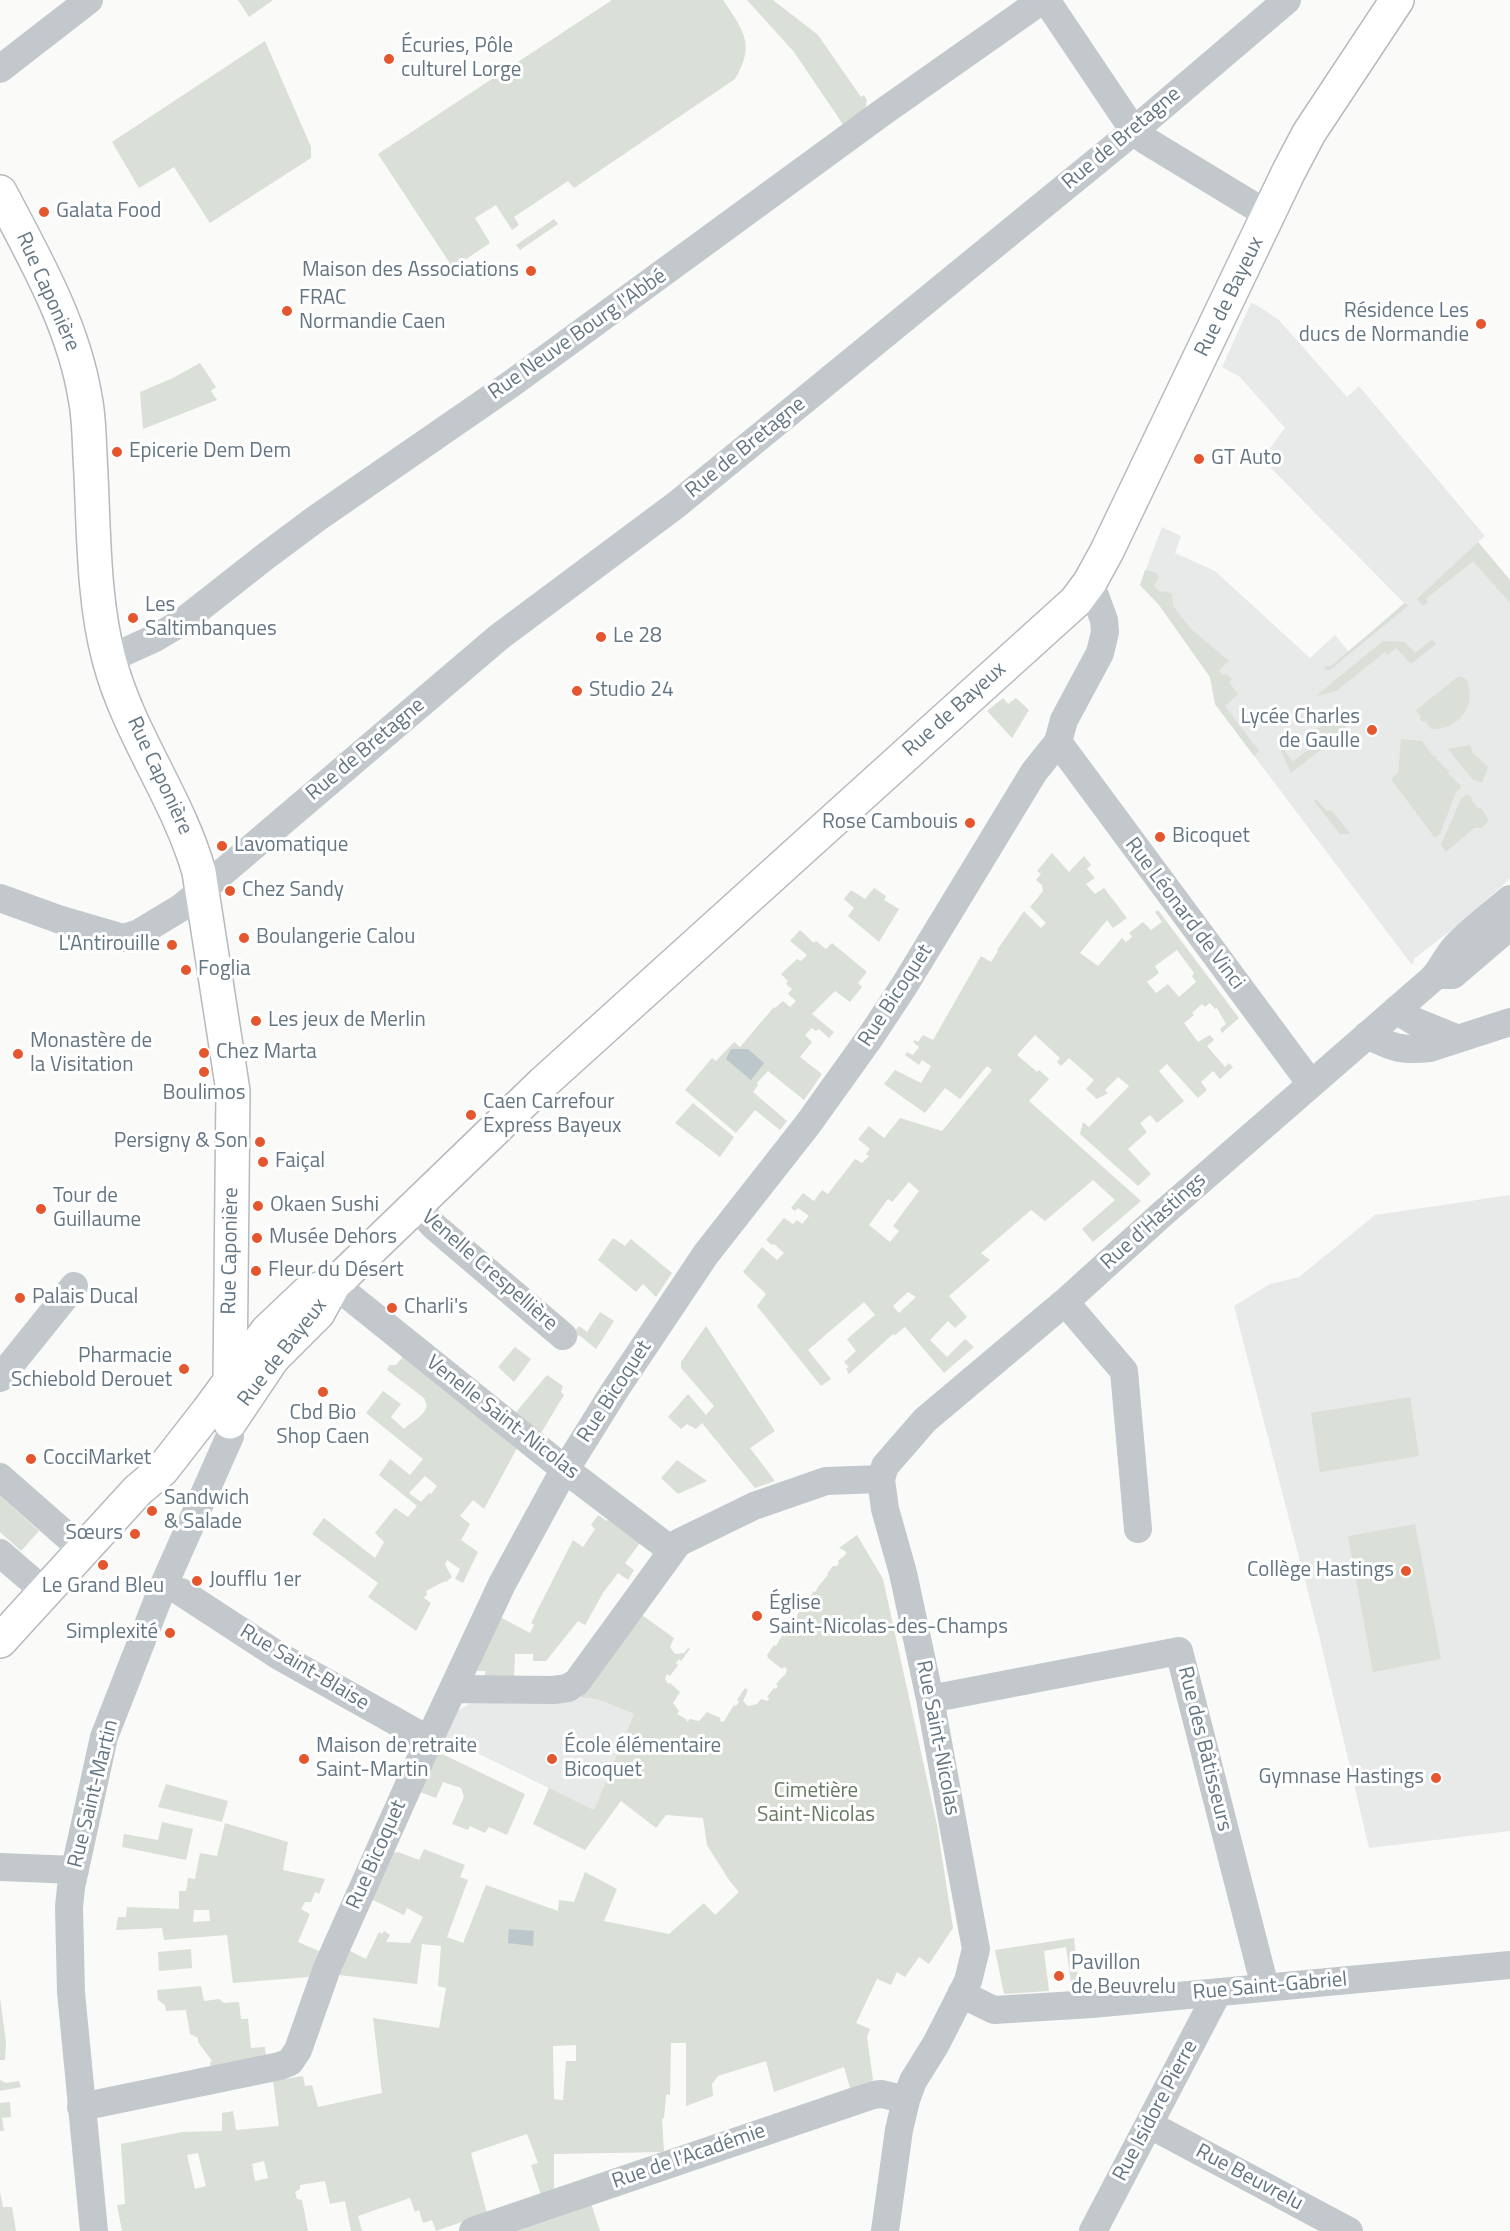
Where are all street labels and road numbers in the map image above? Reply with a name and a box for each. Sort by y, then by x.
street label: Rue de Bretagne [1058,82,1186,196]
street label: Rue Caponière [10,229,84,355]
street label: Rue de Bayeux [1190,233,1270,361]
street label: Rue Neuve Bourg l'Abbé [484,264,672,406]
street label: Rue de Bretagne [681,392,811,504]
street label: Rue de Bayeux [898,657,1012,763]
street label: Rue de Bretagne [302,693,430,807]
street label: Rue Caponière [121,713,197,839]
street label: Rue Léonard de Vinci [1119,833,1249,995]
street label: Rue Bicoquet [854,940,938,1052]
street label: Rue d'Hastings [1096,1168,1212,1276]
street label: Rue Caponière [217,1187,245,1315]
street label: Venelle Crespellière [416,1205,562,1337]
street label: Rue de Bayeux [233,1294,333,1412]
street label: Rue Bicoquet [573,1336,657,1448]
street label: Venelle Saint-Nicolas [421,1351,583,1485]
street label: Rue Saint-Blaise [235,1620,373,1716]
street label: Rue Saint-Nicolas [910,1658,964,1818]
street label: Rue des Bâtisseurs [1171,1664,1237,1834]
street label: Rue Saint-Martin [63,1717,125,1871]
street label: Rue Bicoquet [342,1796,412,1914]
street label: Rue Saint-Gabriel [1192,1968,1348,2006]
street label: Rue Isidore Pierre [1108,2036,1204,2186]
street label: Rue de l'Académie [609,2119,769,2195]
street label: Rue Beuvrelu [1191,2139,1307,2217]

